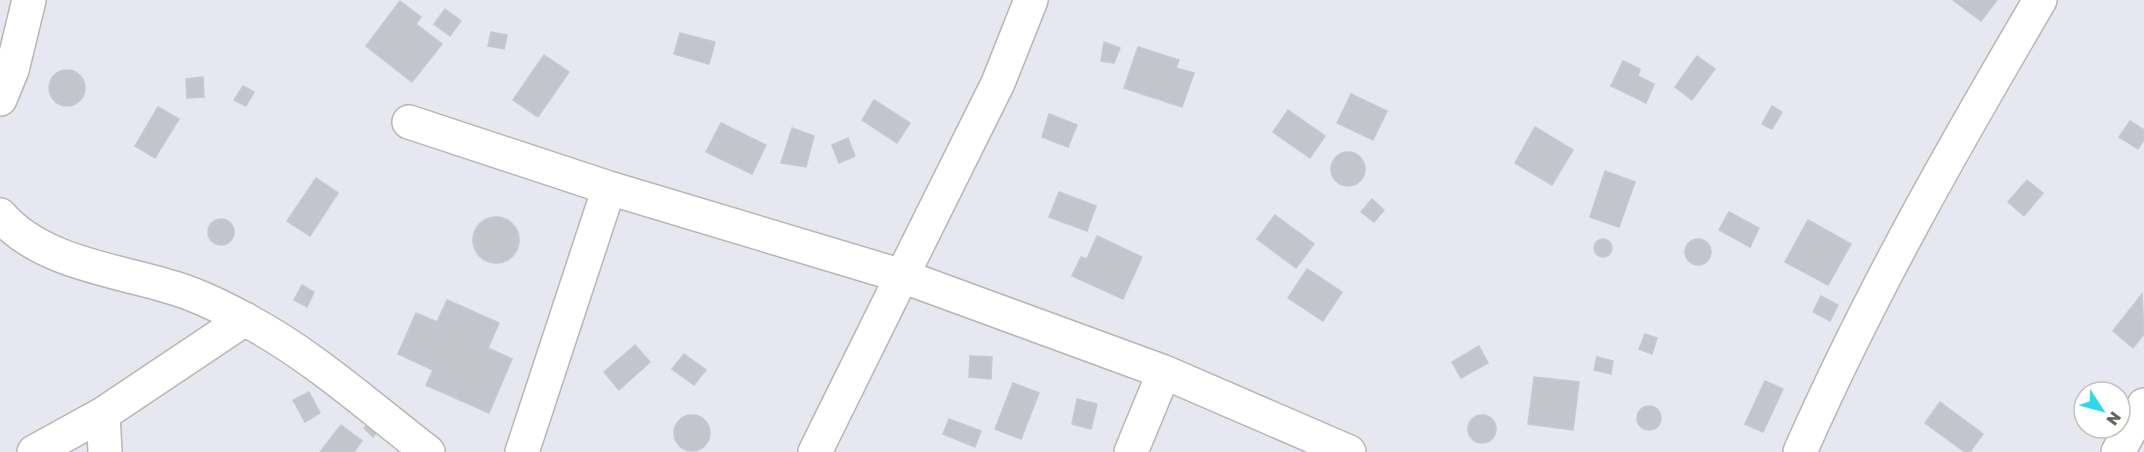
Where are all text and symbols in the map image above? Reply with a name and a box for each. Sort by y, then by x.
north arrow [2072,380,2132,440]
text: N [2102,408,2126,430]

